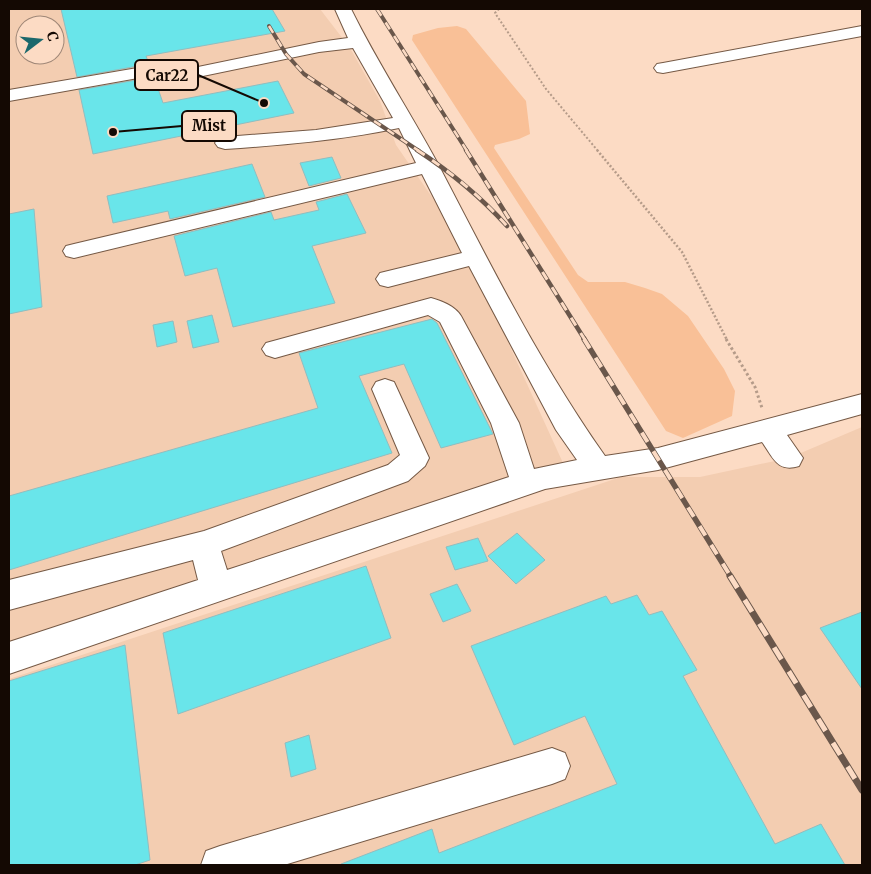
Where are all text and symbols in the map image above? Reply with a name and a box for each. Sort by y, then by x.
north arrow [15,15,65,65]
text: С [43,29,62,43]
callout: Car22 [135,60,198,90]
text: Car22 [146,66,188,85]
callout: Mist [182,111,236,141]
text: Mist [192,116,226,135]

